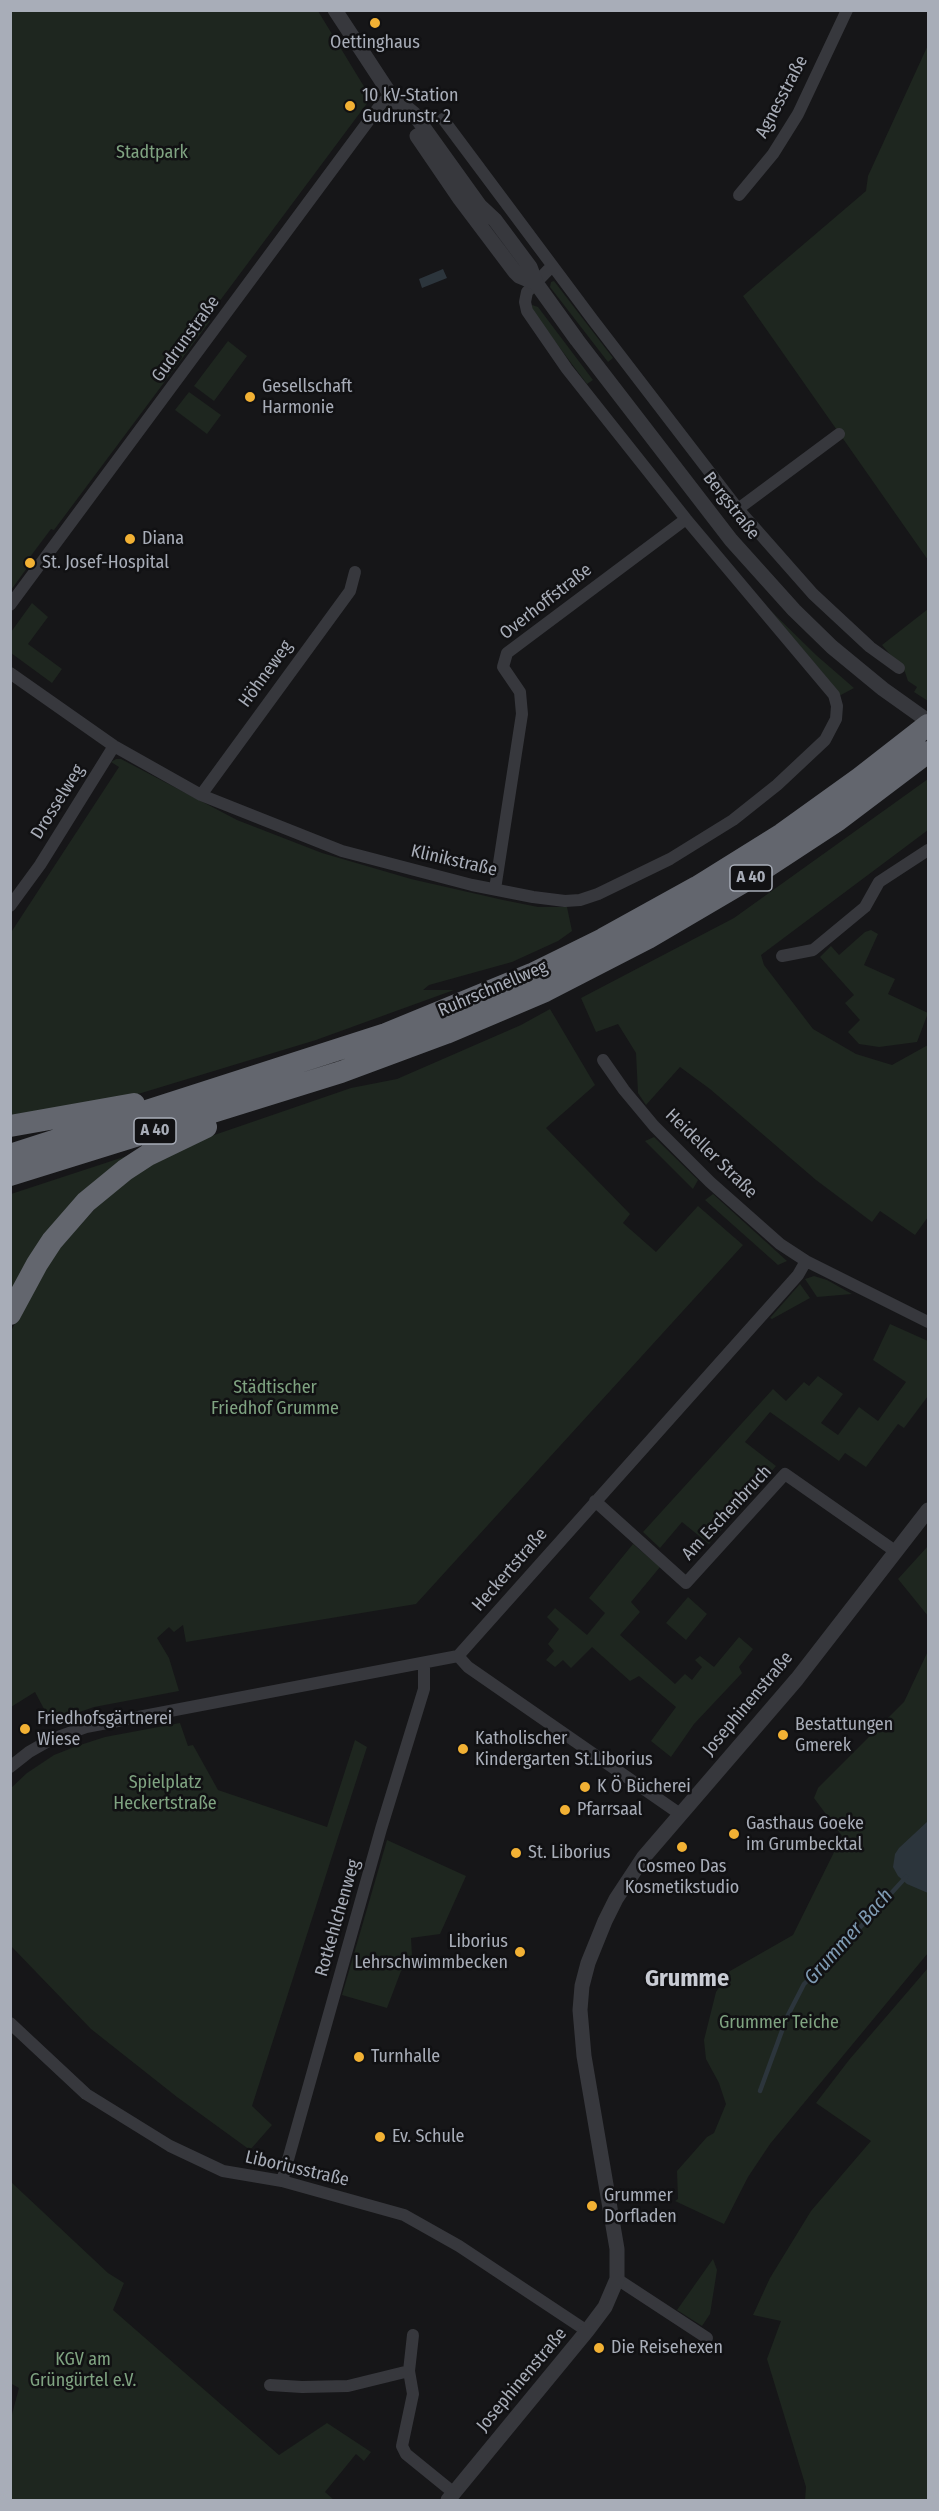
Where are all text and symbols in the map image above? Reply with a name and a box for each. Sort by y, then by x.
marker: Oettinghaus [368,16,382,30]
place label: Oettinghaus [330,32,420,54]
street label: Agnesstraße [751,52,813,142]
place label: 10 kV-Station Gudrunstr. 2 [362,85,459,128]
marker: 10 kV-Station Gudrunstr. 2 [343,99,357,113]
park label: Stadtpark [116,142,188,164]
street label: Gudrunstraße [148,292,224,386]
place label: Gesellschaft Harmonie [262,376,352,418]
marker: Gesellschaft Harmonie [243,390,257,404]
street label: Bergstraße [698,468,764,544]
place label: Diana [142,528,184,550]
marker: Diana [123,532,137,546]
place label: St. Josef-Hospital [42,552,169,574]
marker: St. Josef-Hospital [23,556,37,570]
street label: Overhoffstraße [496,559,596,645]
street label: Höhneweg [235,636,297,712]
street label: Drosselweg [27,761,89,843]
street label: Klinikstraße [409,841,499,881]
road number: A 40 [730,865,772,891]
street label: Ruhrschnellweg [435,956,551,1022]
street label: Heideller Straße [660,1105,762,1203]
road number: A 40 [134,1118,176,1144]
park label: Städtischer Friedhof Grumme [211,1377,339,1420]
street label: Am Eschenbruch [678,1461,776,1565]
street label: Heckertstraße [468,1524,552,1616]
street label: Josephinenstraße [698,1648,798,1760]
place label: Friedhofsgärtnerei Wiese [37,1708,172,1750]
place label: Bestattungen Gmerek [795,1714,893,1756]
marker: Friedhofsgärtnerei Wiese [18,1722,32,1736]
place label: Katholischer Kindergarten St.Liborius [475,1728,653,1770]
marker: Bestattungen Gmerek [776,1728,790,1742]
marker: Katholischer Kindergarten St.Liborius [456,1742,470,1756]
park label: Spielplatz Heckertstraße [113,1772,217,1814]
place label: K Ö Bücherei [597,1776,691,1798]
marker: K Ö Bücherei [578,1780,592,1794]
place label: Pfarrsaal [577,1799,642,1821]
marker: Pfarrsaal [558,1803,572,1817]
place label: Gasthaus Goeke im Grumbecktal [746,1813,864,1856]
marker: Gasthaus Goeke im Grumbecktal [727,1827,741,1841]
marker: Cosmeo Das Kosmetikstudio [675,1840,689,1854]
place label: St. Liborius [528,1842,610,1864]
marker: St. Liborius [509,1846,523,1860]
place label: Cosmeo Das Kosmetikstudio [625,1856,739,1898]
street label: Rotkehlchenweg [311,1857,365,1979]
water label: Grummer Bach [800,1884,898,1990]
place label: Liborius Lehrschwimmbecken [354,1931,508,1974]
marker: Liborius Lehrschwimmbecken [513,1945,527,1959]
district label: Grumme [645,1965,729,1993]
park label: Grummer Teiche [719,2012,839,2034]
place label: Turnhalle [371,2046,440,2068]
marker: Turnhalle [352,2050,366,2064]
place label: Ev. Schule [392,2126,465,2148]
marker: Ev. Schule [373,2130,387,2144]
street label: Liboriusstraße [243,2147,351,2191]
place label: Grummer Dorfladen [604,2185,677,2228]
marker: Grummer Dorfladen [585,2199,599,2213]
street label: Josephinenstraße [472,2324,572,2436]
place label: Die Reisehexen [611,2337,723,2359]
marker: Die Reisehexen [592,2341,606,2355]
park label: KGV am Grüngürtel e.V. [30,2349,136,2392]

